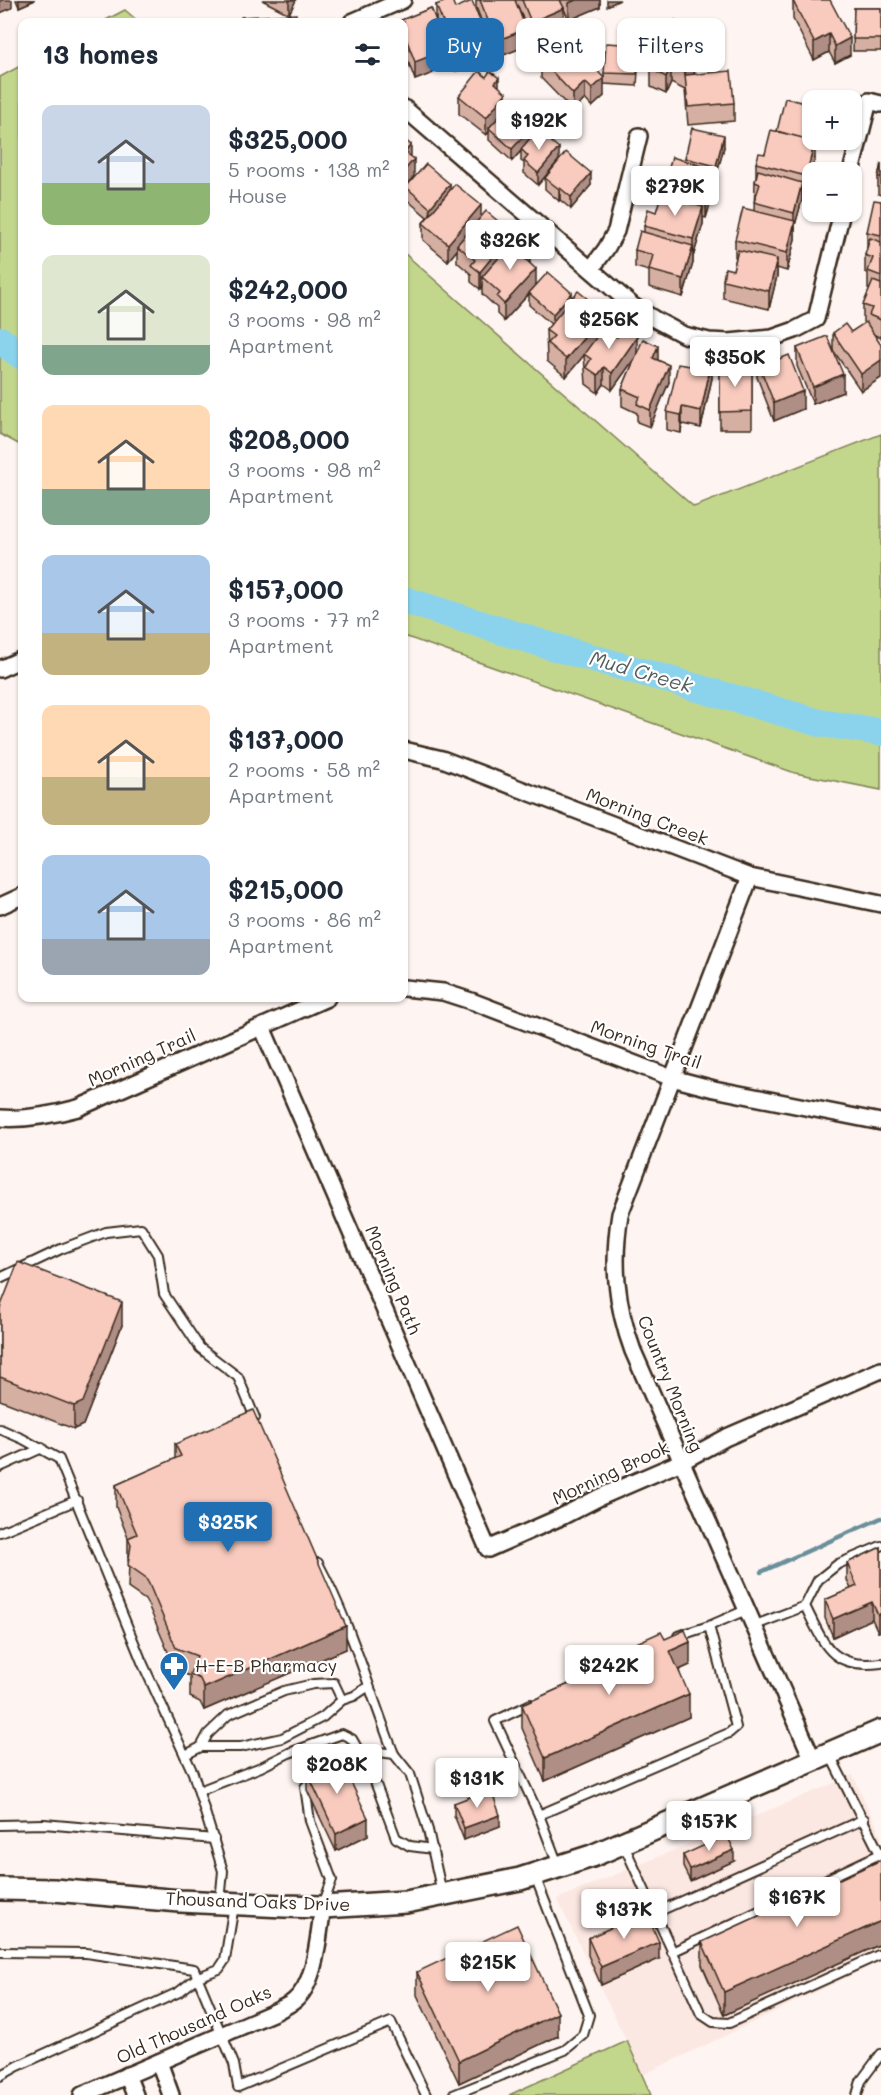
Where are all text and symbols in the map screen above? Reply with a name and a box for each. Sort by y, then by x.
chip: Buy [426,18,504,72]
chip: Rent [516,18,605,72]
chip: Filters [617,18,725,72]
text: 13 homes [42,37,159,71]
icon: filters [351,38,384,71]
map controls [802,90,862,222]
button: + [802,90,862,150]
pin: $192K [497,100,581,151]
text: $192K [510,106,568,132]
text: $325,000 [228,122,348,156]
icon: home [90,129,162,201]
text: 5 rooms · 138 m² [228,156,390,182]
button: − [802,162,862,222]
pin: $279K [633,166,717,217]
text: $279K [645,172,705,198]
text: House [228,182,287,208]
pin: $326K [468,220,552,271]
text: $326K [480,226,540,252]
text: $242,000 [228,272,348,306]
icon: home [90,279,162,351]
pin: $256K [567,299,651,350]
text: $256K [579,305,639,331]
text: 3 rooms · 98 m² [228,306,381,332]
text: Apartment [228,332,334,358]
pin: $350K [693,337,777,388]
text: $350K [704,343,766,369]
text: $208,000 [228,422,350,456]
icon: home [90,429,162,501]
text: 3 rooms · 98 m² [228,456,381,482]
text: Apartment [228,482,334,508]
text: $157,000 [228,572,343,606]
icon: home [90,579,162,651]
text: 3 rooms · 77 m² [228,606,379,632]
text: Apartment [228,632,334,658]
water label: Mud Creek [587,644,696,698]
text: $137,000 [228,722,344,756]
icon: home [90,729,162,801]
text: 2 rooms · 58 m² [228,756,380,782]
text: Apartment [228,782,334,808]
street label: Morning Creek [583,782,712,850]
text: $215,000 [228,872,343,906]
icon: home [90,879,162,951]
text: 3 rooms · 86 m² [228,906,381,932]
text: Apartment [228,932,334,958]
street label: Morning Trail [588,1014,705,1074]
street label: Morning Trail [84,1023,199,1092]
street label: Morning Path [360,1222,428,1338]
street label: Country Morning [633,1312,709,1456]
street label: Morning Brook [548,1434,673,1510]
pin: $325K [186,1502,270,1553]
text: $325K [198,1508,258,1534]
pin: $242K [567,1645,651,1696]
pharmacy icon: H-E-B Pharmacy [158,1650,190,1692]
text: $242K [579,1651,639,1677]
place label: H-E-B Pharmacy [195,1653,337,1677]
pin: $208K [295,1744,379,1795]
text: $208K [306,1750,368,1776]
pin: $131K [435,1758,519,1809]
text: $131K [449,1764,505,1790]
pin: $157K [667,1801,751,1852]
text: $157K [680,1807,738,1833]
pin: $167K [755,1877,839,1928]
text: $167K [768,1883,826,1909]
street label: Thousand Oaks Drive [165,1886,351,1916]
pin: $137K [582,1889,666,1940]
text: $137K [595,1895,653,1921]
pin: $215K [446,1942,530,1993]
text: $215K [459,1948,517,1974]
street label: Old Thousand Oaks [112,1979,275,2069]

